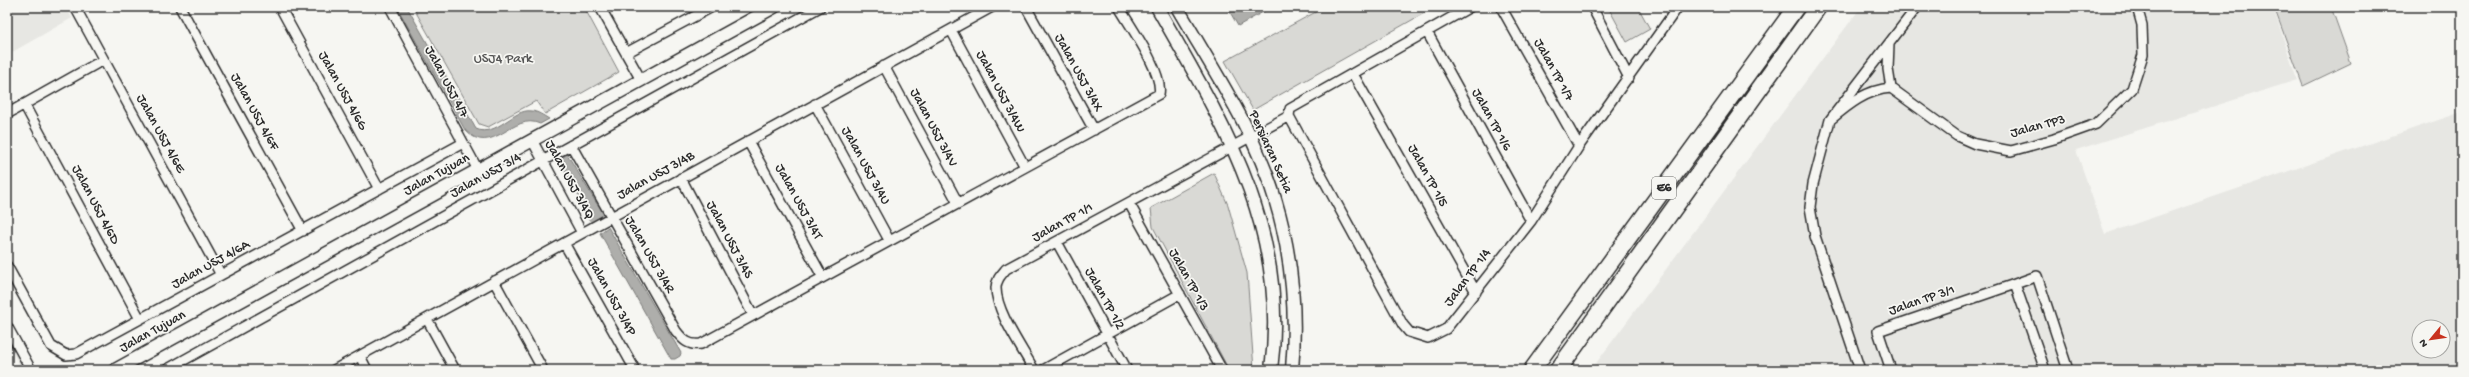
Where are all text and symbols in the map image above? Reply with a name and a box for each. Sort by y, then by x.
street label: Jalan USJ 3/4X [1050,31,1107,115]
street label: Jalan TP 1/7 [1529,36,1577,105]
street label: Jalan USJ 4/7 [420,43,472,121]
street label: Jalan USJ 3/4W [971,48,1029,136]
street label: Jalan USJ 4/6G [313,49,371,134]
park label: USJ4 Park [474,51,534,68]
street label: Jalan USJ 4/6F [226,70,283,154]
street label: Jalan USJ 3/4V [905,86,961,170]
street label: Jalan TP 1/6 [1467,86,1515,155]
street label: Jalan USJ 4/6E [131,92,189,177]
street label: Persiaran Setia [1244,107,1296,197]
street label: Jalan TP3 [2009,111,2067,143]
street label: Jalan USJ 3/4U [837,124,893,208]
street label: Jalan USJ 3/4Q [540,137,598,223]
street label: Jalan TP 1/5 [1403,142,1451,210]
street label: Jalan USJ 3/4B [614,147,698,204]
street label: Jalan USJ 3/4 [448,149,525,202]
street label: Jalan Tujuan [401,150,473,200]
street label: Jalan USJ 3/4T [770,161,826,243]
street label: Jalan USJ 4/6D [67,162,123,248]
road number: E6 [1652,177,1676,199]
street label: Jalan USJ 3/4S [702,198,757,282]
street label: Jalan TP 1/1 [1030,199,1096,247]
street label: Jalan USJ 3/4R [620,214,678,297]
street label: Jalan USJ 4/6A [169,236,254,293]
street label: Jalan TP 1/4 [1441,245,1495,310]
street label: Jalan TP 1/3 [1164,246,1212,314]
street label: Jalan USJ 3/4P [583,255,639,339]
street label: Jalan TP 1/2 [1080,265,1128,333]
street label: Jalan TP 3/1 [1887,282,1957,320]
street label: Jalan Tujuan [117,307,189,357]
north arrow [2411,319,2451,359]
text: N [2417,337,2431,349]

